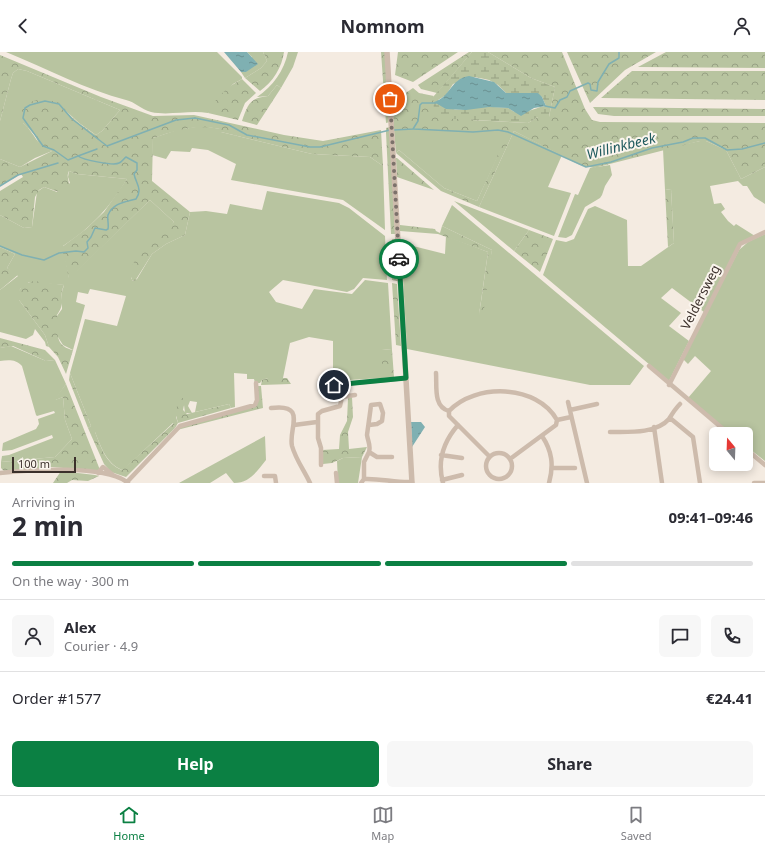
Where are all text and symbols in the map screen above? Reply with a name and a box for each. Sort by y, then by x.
text: Nomnom [341,14,424,38]
icon: back [12,15,34,37]
icon: person [731,15,753,37]
pin [373,82,407,116]
icon: bag [379,88,401,110]
water label: Willinkbeek [584,128,658,163]
courier [379,239,419,279]
icon: car [388,248,410,270]
street label: Veldersweg [676,261,724,333]
pin [317,368,351,402]
icon: home [323,374,345,396]
north arrow [709,427,753,471]
map controls [709,427,753,471]
scale bar [12,455,76,474]
text: 100 m [18,456,50,471]
text: Arriving in [12,493,75,511]
text: 09:41–09:46 [668,507,753,527]
text: 2 min [12,508,84,544]
text: On the way · 300 m [12,572,129,590]
button: person [12,615,54,657]
button: chat [659,615,701,657]
button: phone [711,615,753,657]
text: Alex [64,617,96,637]
text: Courier · 4.9 [64,637,138,655]
text: Order #1577 [12,688,101,708]
text: €24.41 [706,688,753,708]
button: Help [12,741,379,787]
button: Share [387,741,753,787]
tab: Home [113,804,145,843]
tab: Map [371,804,394,843]
tab: Saved [621,804,652,843]

